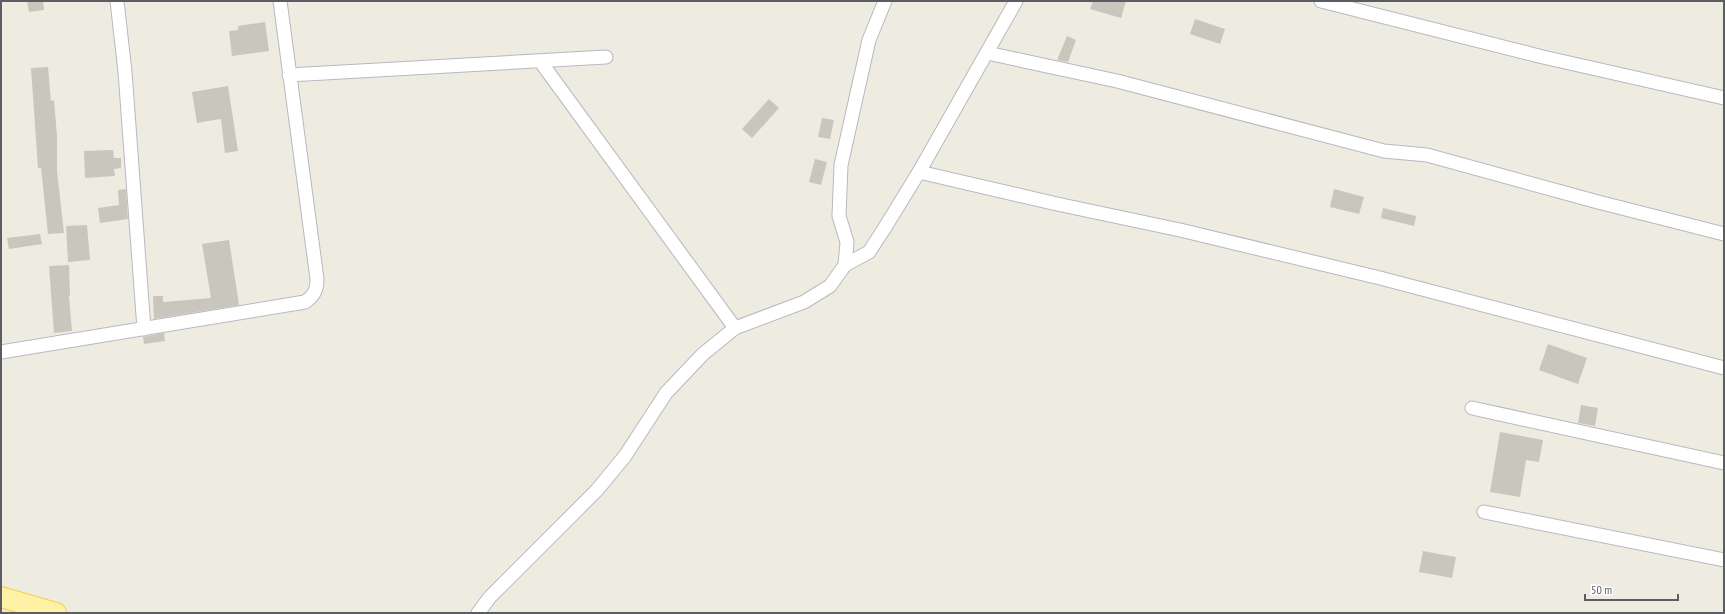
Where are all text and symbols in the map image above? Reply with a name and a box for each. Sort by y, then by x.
scale bar [1585,576,1678,602]
text: 50 m [1591,582,1612,597]

